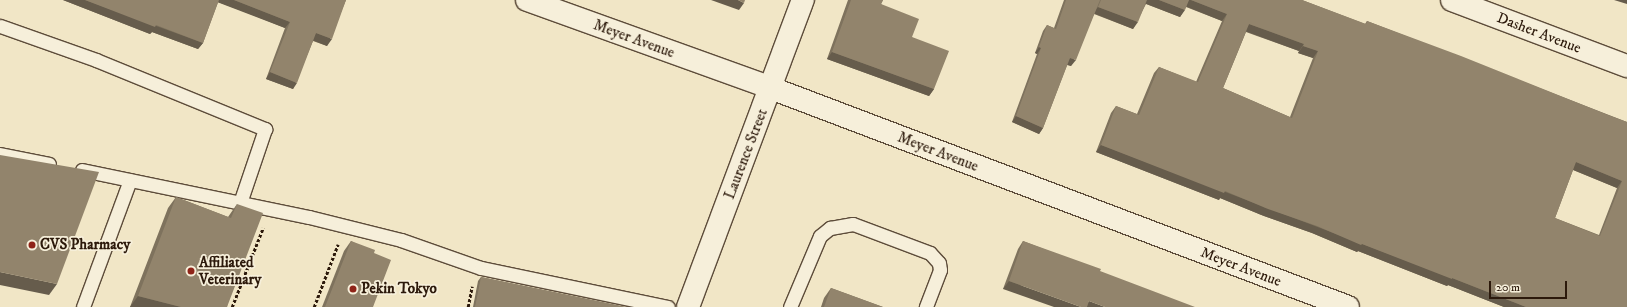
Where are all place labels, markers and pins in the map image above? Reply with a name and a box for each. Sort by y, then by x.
place label: CVS Pharmacy [40,236,130,254]
marker: CVS Pharmacy [27,240,37,250]
place label: Affiliated Veterinary [199,253,261,288]
marker: Affiliated Veterinary [186,266,196,276]
place label: Pekin Tokyo [361,280,437,298]
marker: Pekin Tokyo [348,284,358,294]

